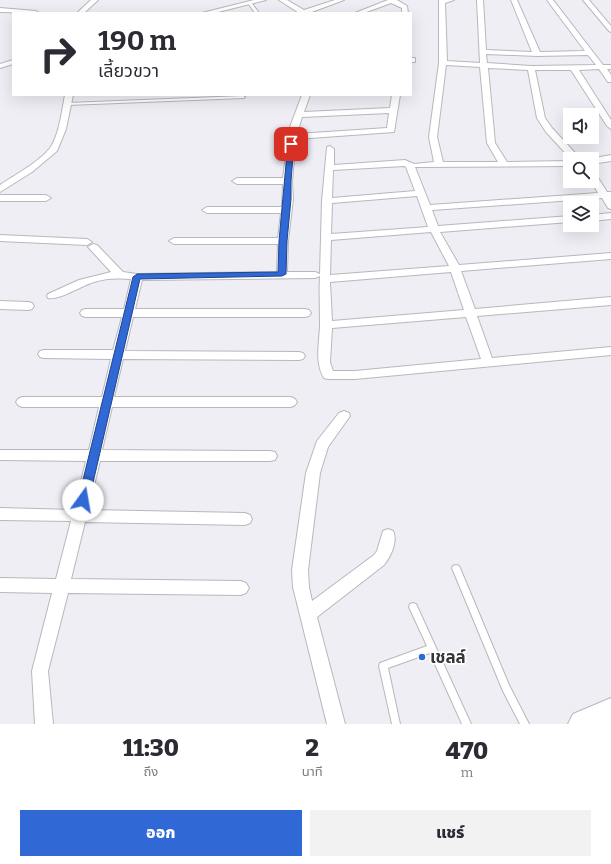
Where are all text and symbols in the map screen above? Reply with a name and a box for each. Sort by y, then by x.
text: 190 m [98,24,176,57]
icon: right [32,28,84,80]
text: เลี้ยวขวา [98,60,159,82]
map controls [563,108,599,232]
button: sound [563,108,599,144]
pin [274,127,308,161]
icon: arrive [280,133,302,155]
button: search [563,152,599,188]
button: layers [563,196,599,232]
position arrow [62,479,104,521]
place label: เชลล์ [430,647,466,668]
marker: เชลล์ [417,652,427,662]
text: 11:30 [123,734,179,762]
text: 2 [305,734,319,762]
text: 470 [446,737,488,765]
text: ถึง [143,764,158,779]
text: นาที [302,764,323,779]
text: m [461,765,473,780]
button: ออก [20,810,302,856]
button: แชร์ [310,810,591,856]

